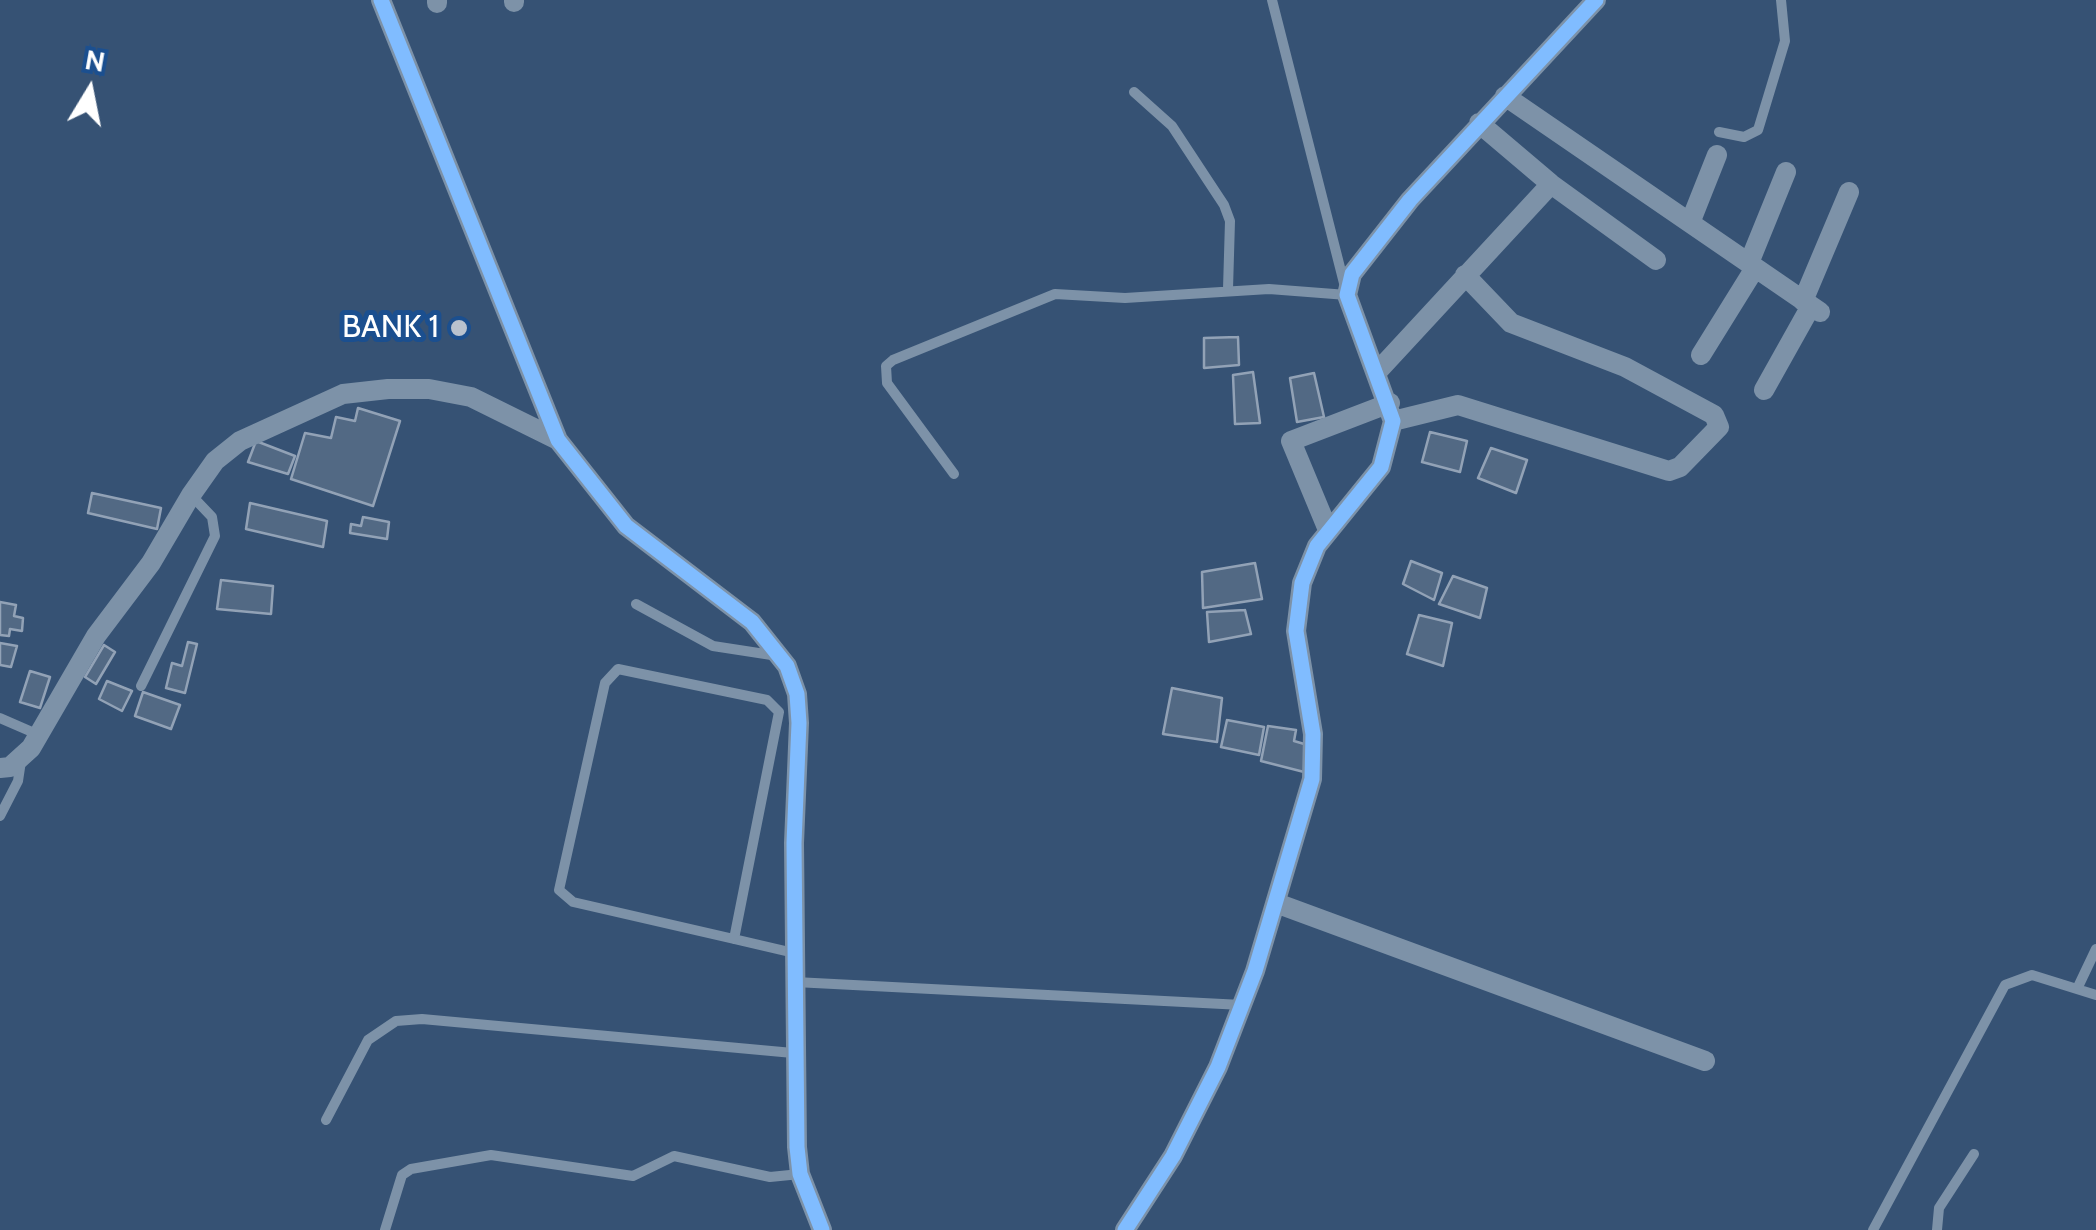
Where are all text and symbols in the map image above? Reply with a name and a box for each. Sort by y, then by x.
north arrow [40,40,140,140]
text: N [83,42,108,79]
place label: BANK 1 [342,309,439,347]
marker: BANK 1 [448,317,470,339]

